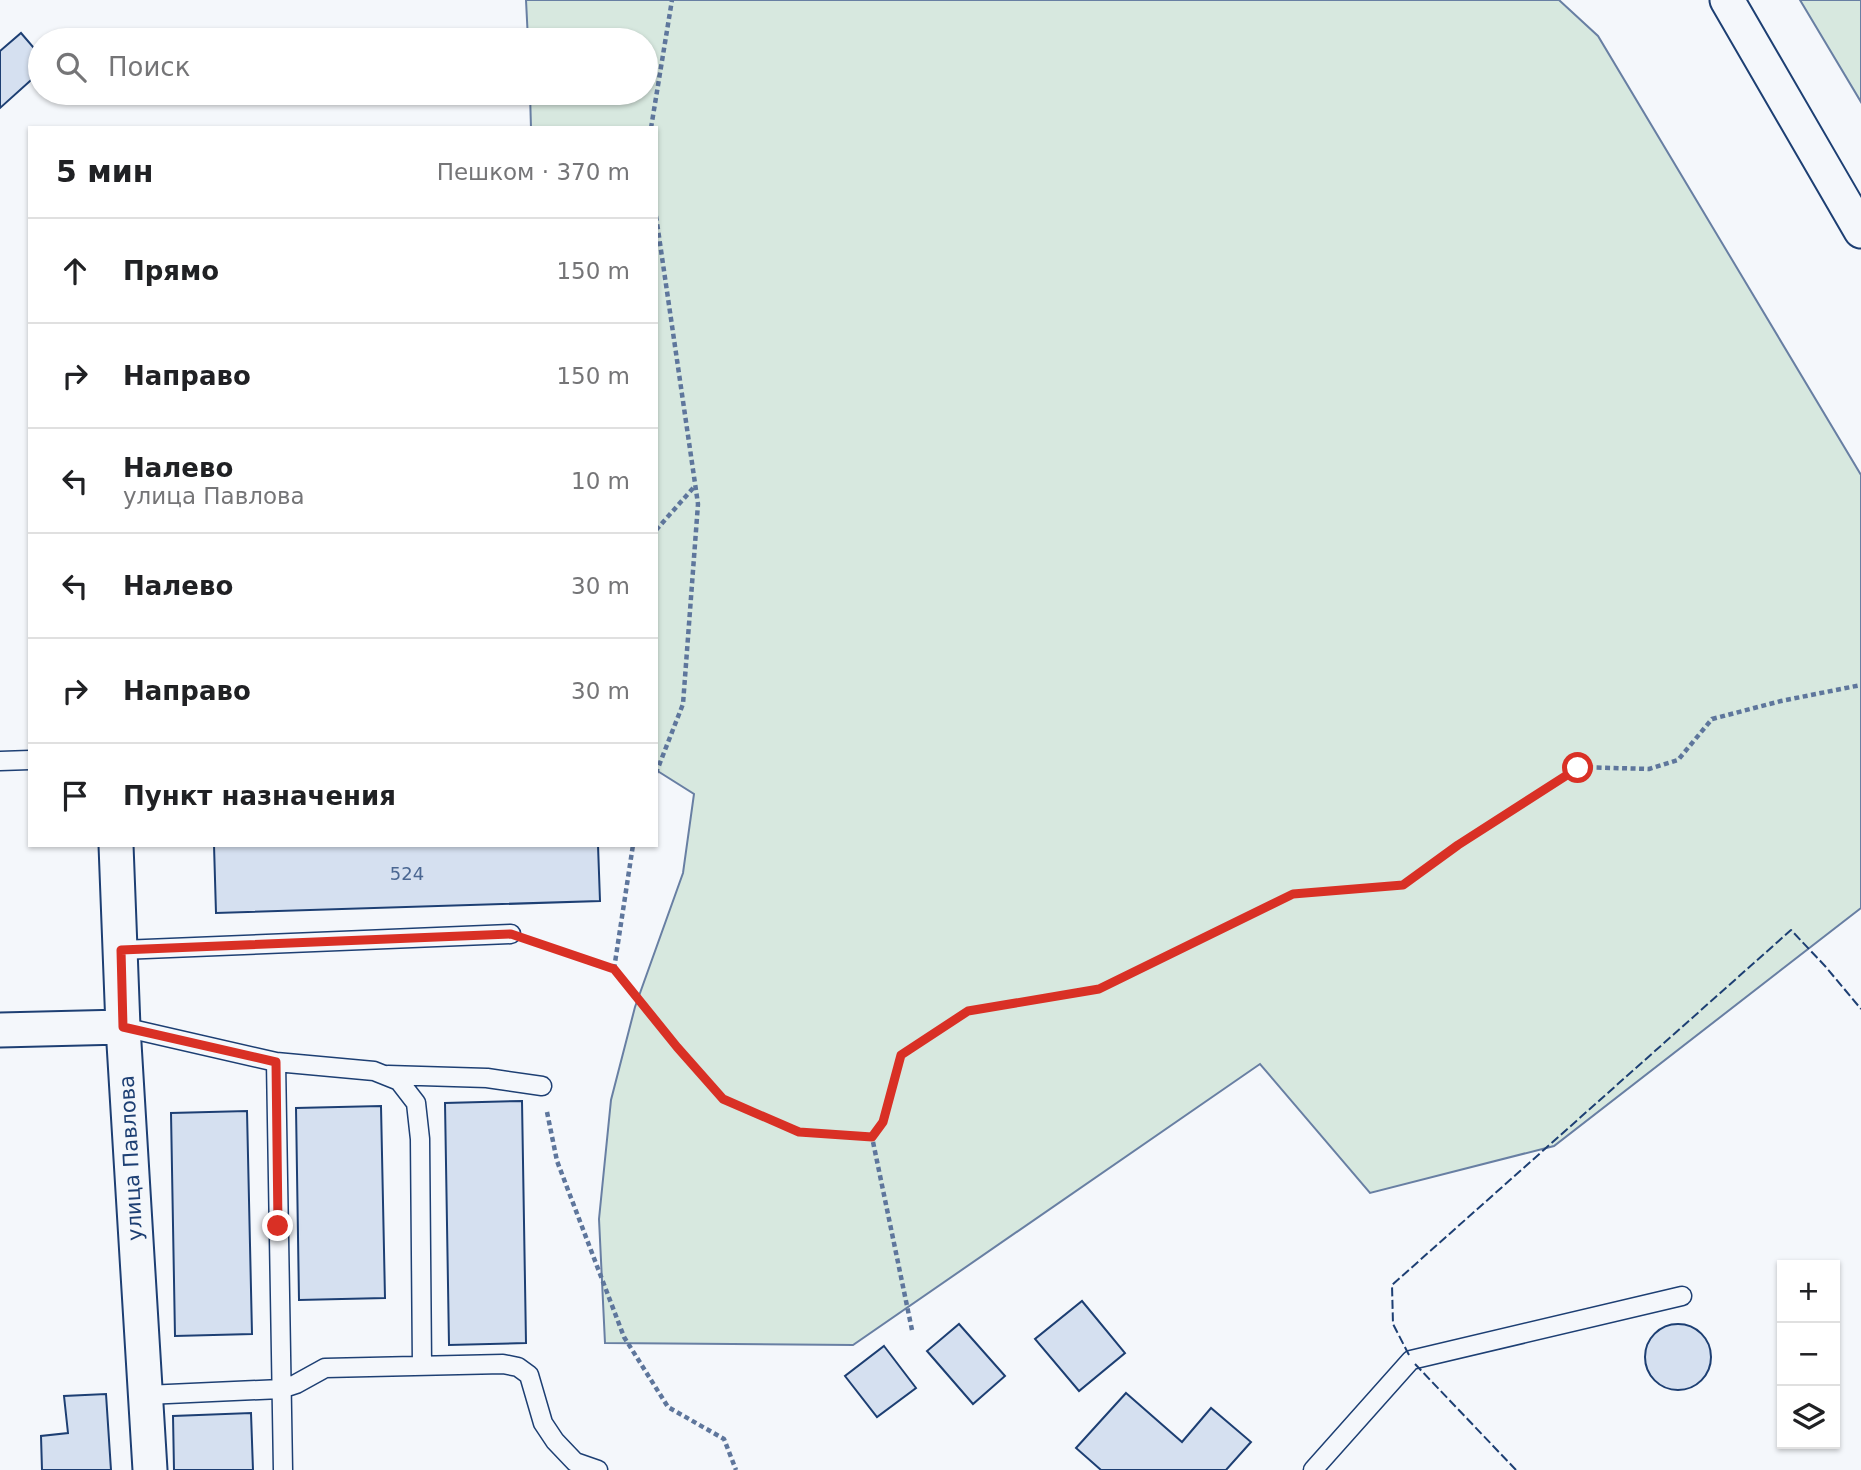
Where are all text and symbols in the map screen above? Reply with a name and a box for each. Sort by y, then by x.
search box [28,28,658,105]
icon: search [52,48,90,86]
text: Поиск [108,52,190,82]
text: 5 мин [56,154,154,189]
text: Пешком · 370 m [437,159,630,185]
icon: ahead [56,252,94,290]
text: Прямо [123,256,219,286]
text: 150 m [556,258,630,284]
icon: right [56,357,94,395]
text: Направо [123,361,251,391]
text: 150 m [556,363,630,389]
text: Налево [123,453,233,483]
icon: left [56,462,94,500]
text: 10 m [571,468,630,494]
text: улица Павлова [123,483,305,509]
icon: left [56,567,94,605]
text: Налево [123,571,233,601]
text: 30 m [571,573,630,599]
icon: right [56,672,94,710]
text: Направо [123,676,251,706]
text: 30 m [571,678,630,704]
route start [1562,752,1593,783]
icon: arrive [56,777,94,815]
text: Пункт назначения [123,781,396,811]
house number: 524 [390,863,424,884]
street label: улица Павлова [115,1075,147,1241]
route end [262,1210,293,1241]
map controls [1777,1260,1840,1449]
button: + [1777,1260,1840,1323]
button: − [1777,1323,1840,1386]
button: layers [1777,1386,1840,1449]

